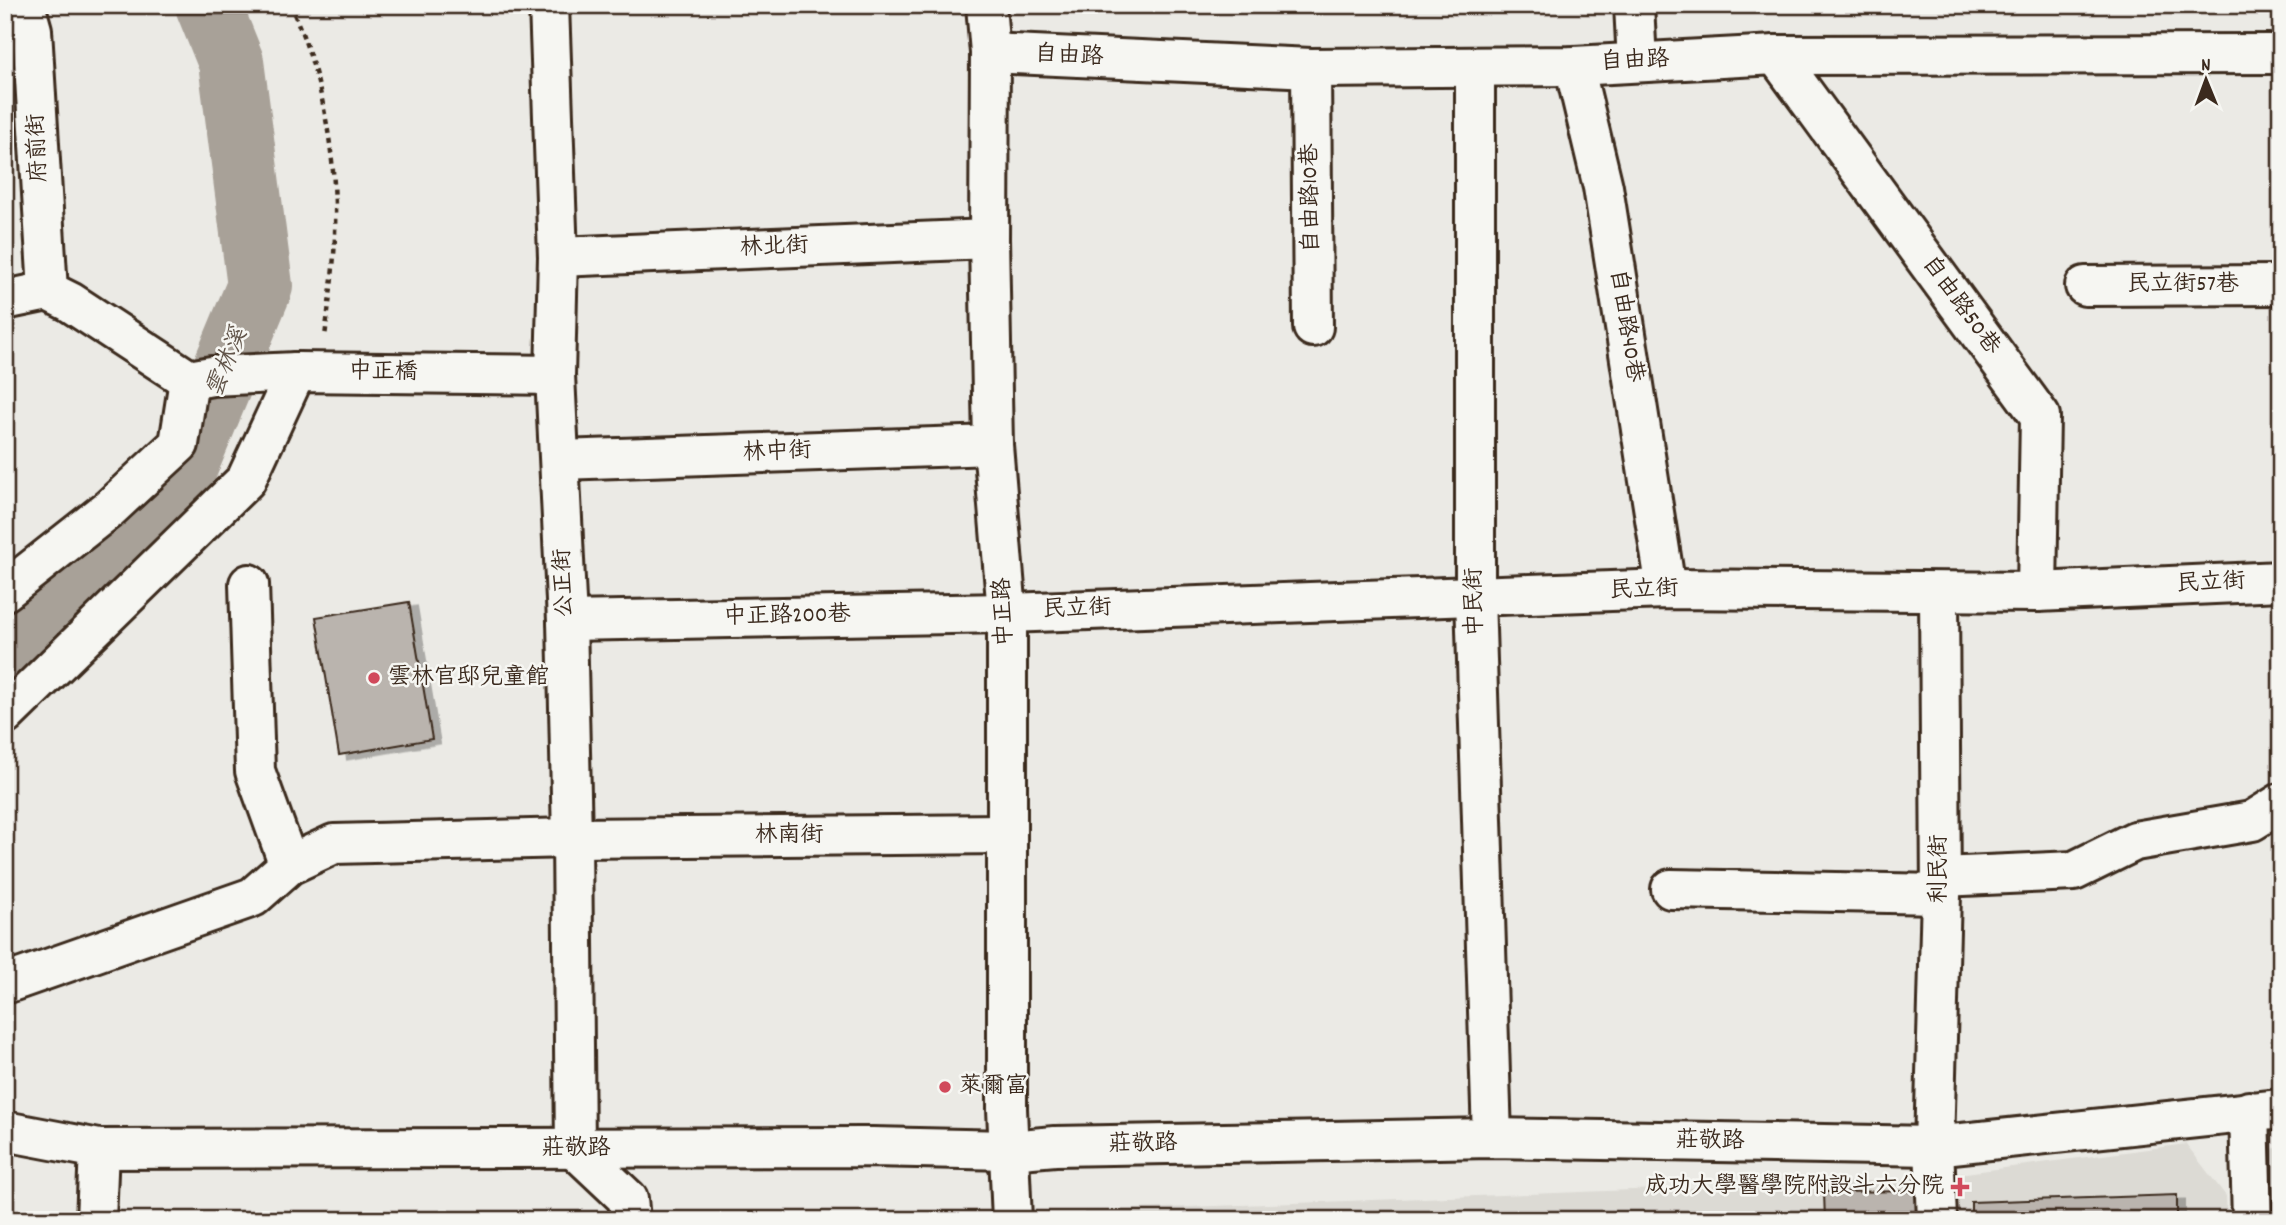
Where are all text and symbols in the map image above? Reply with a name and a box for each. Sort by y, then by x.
street label: 自由路 [1034,39,1104,75]
street label: 自由路 [1600,44,1670,80]
north arrow [2170,46,2240,116]
text: N [2201,53,2211,80]
street label: 府前街 [21,113,57,183]
street label: 自由路10巷 [1295,142,1329,253]
street label: 林北街 [739,230,809,266]
street label: 自由路50巷 [1913,250,2008,363]
street label: 自由路40巷 [1600,267,1650,386]
street label: 民立街57巷 [2127,269,2240,302]
water label: 雲林溪 [199,321,258,403]
street label: 中正橋 [348,356,418,390]
street label: 林中街 [742,435,812,471]
street label: 公正街 [547,548,583,618]
street label: 民立街 [2176,566,2246,602]
street label: 中民街 [1459,567,1493,637]
street label: 民立街 [1609,573,1679,609]
street label: 中正路 [987,577,1023,647]
street label: 民立街 [1042,592,1112,628]
street label: 中正路200巷 [723,599,852,635]
place label: 雲林官邸兒童館 [388,662,549,695]
marker: 雲林官邸兒童館 [366,670,382,686]
street label: 林南街 [755,820,824,853]
street label: 利民街 [1924,835,1957,904]
place label: 萊爾富 [959,1071,1028,1104]
marker: 萊爾富 [937,1079,953,1095]
street label: 莊敬路 [1675,1125,1745,1159]
street label: 莊敬路 [1108,1128,1178,1162]
street label: 莊敬路 [542,1133,611,1166]
place label: 成功大學醫學院附設斗六分院 [1645,1171,1944,1204]
marker: 成功大學醫學院附設斗六分院 [1950,1177,1970,1197]

